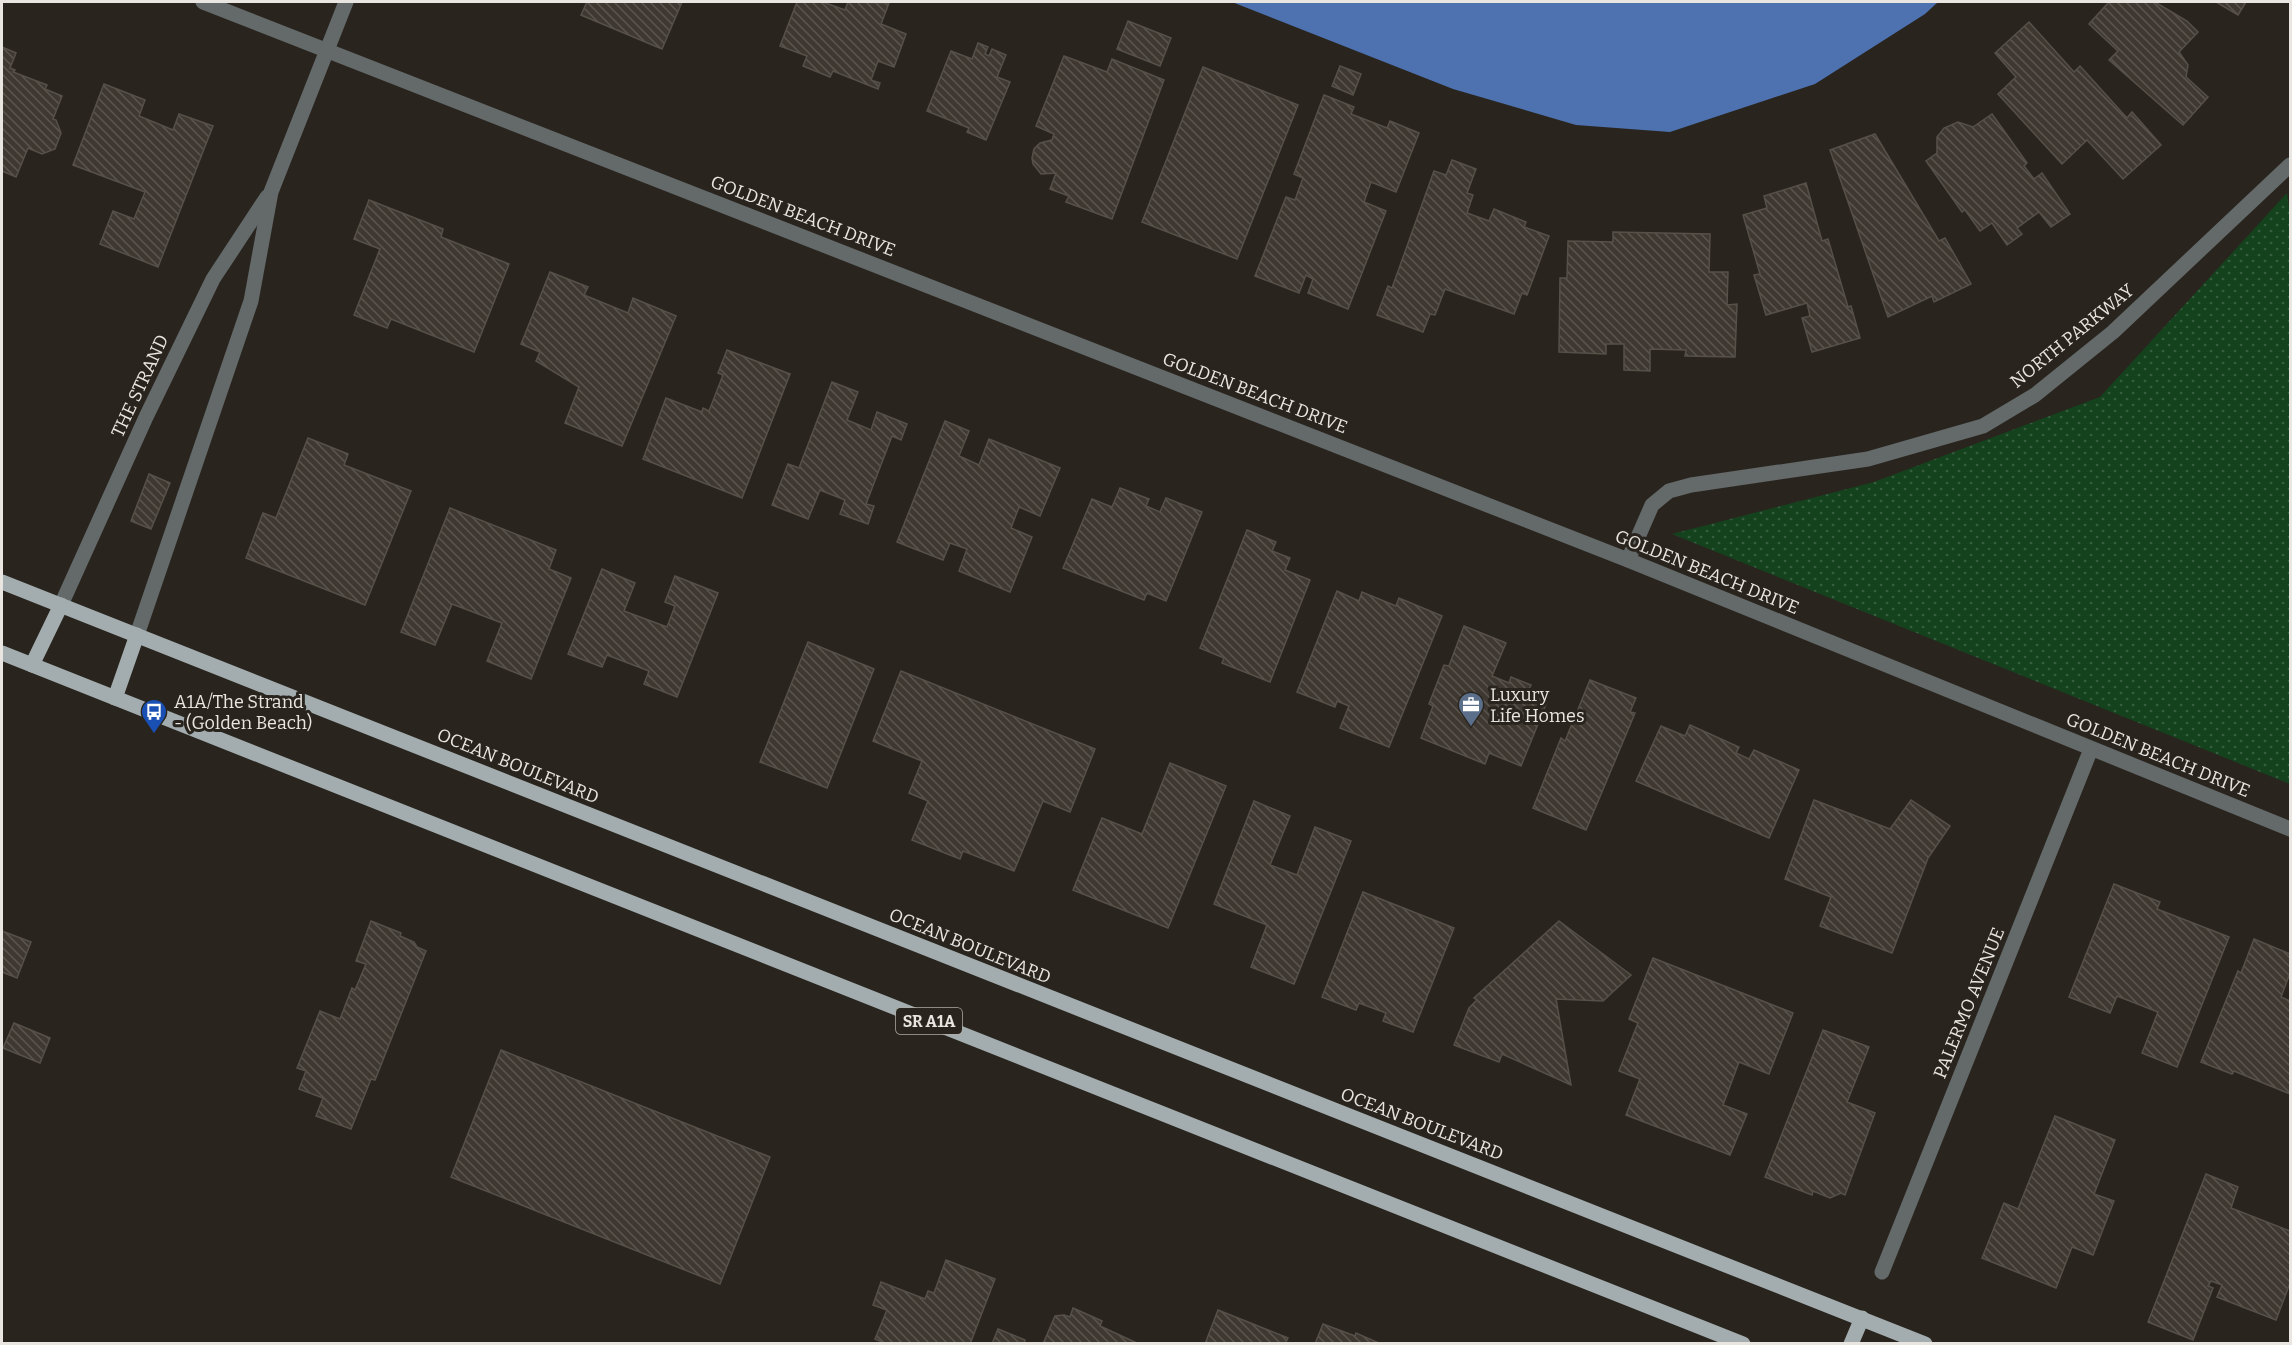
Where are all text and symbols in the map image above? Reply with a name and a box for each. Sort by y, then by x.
street label: GOLDEN BEACH DRIVE [707,171,899,261]
street label: NORTH PARKWAY [2006,279,2139,393]
street label: THE STRAND [107,331,173,441]
street label: GOLDEN BEACH DRIVE [1159,348,1351,438]
street label: GOLDEN BEACH DRIVE [1612,525,1802,619]
place label: Luxury Life Homes [1490,684,1585,727]
office icon: Luxury Life Homes [1456,690,1486,728]
place label: A1A/The Strand - (Golden Beach) [174,691,312,734]
bus stop icon: A1A/The Strand - (Golden Beach) [139,697,169,735]
street label: GOLDEN BEACH DRIVE [2063,708,2253,802]
street label: OCEAN BOULEVARD [434,724,602,808]
street label: OCEAN BOULEVARD [886,904,1054,988]
street label: PALERMO AVENUE [1929,924,2009,1082]
road number: SR A1A [896,1008,962,1034]
street label: OCEAN BOULEVARD [1338,1083,1506,1165]

